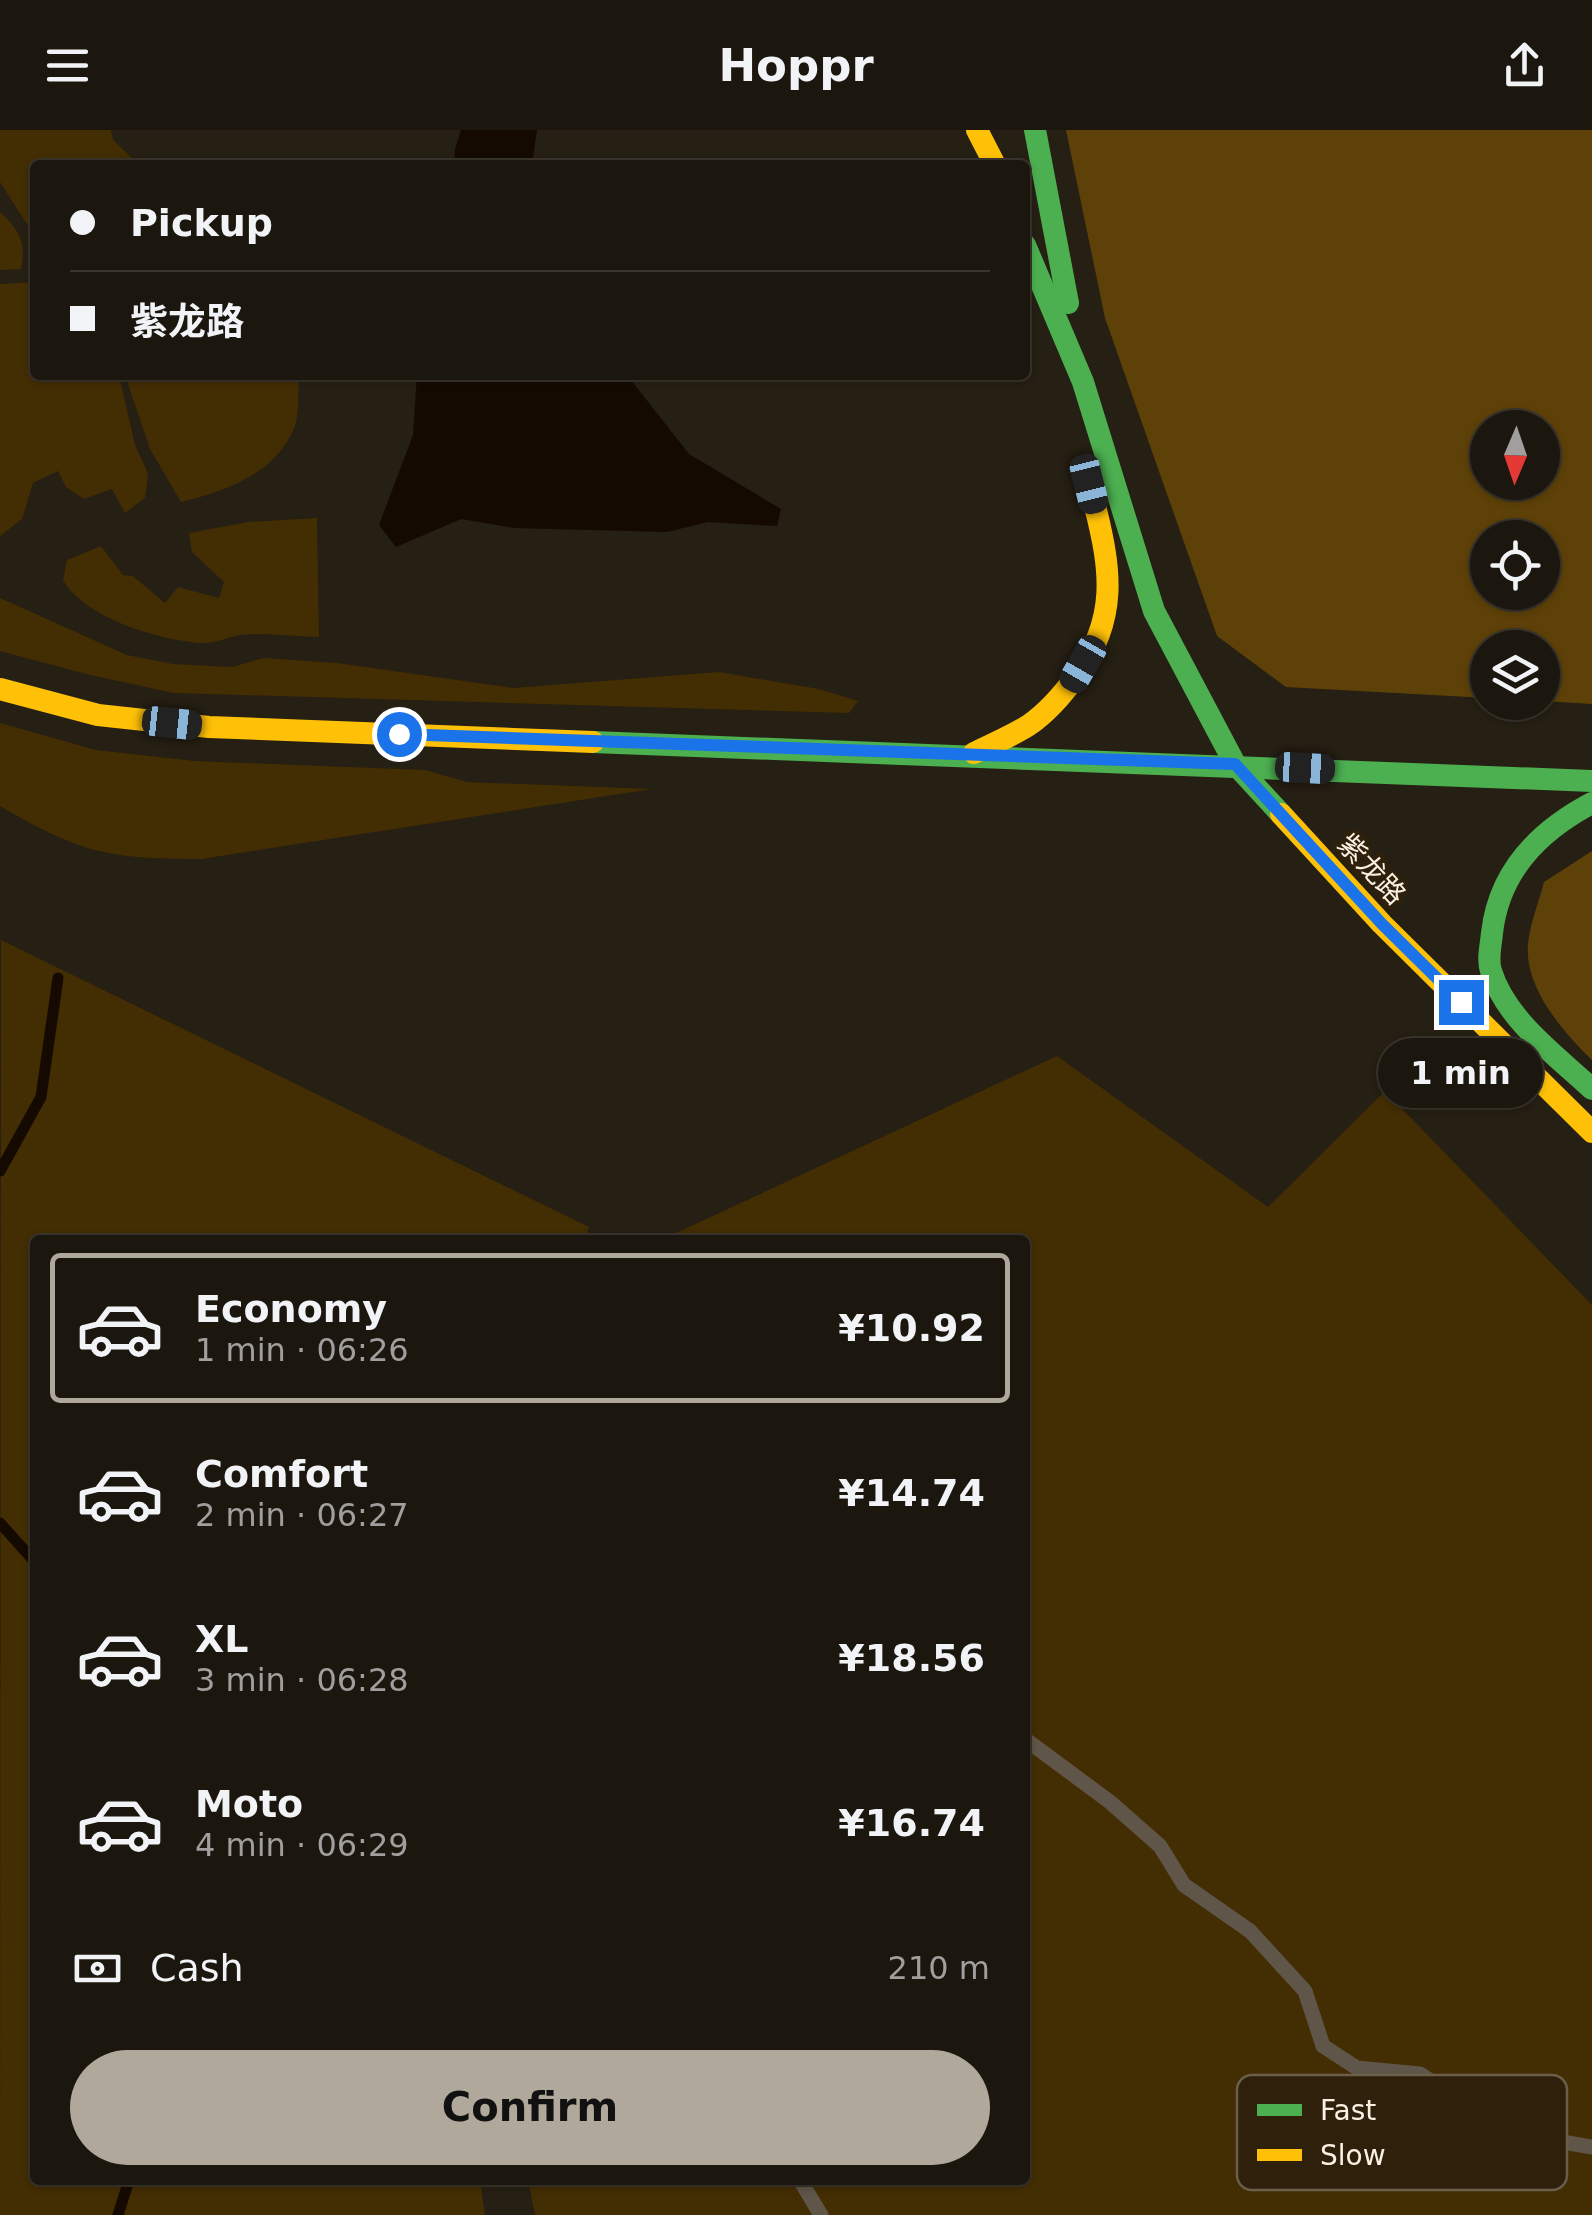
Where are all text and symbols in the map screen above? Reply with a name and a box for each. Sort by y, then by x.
icon: menu [40,38,95,93]
icon: share [1497,38,1552,93]
text: Hoppr [718,39,874,92]
text: Pickup [130,201,273,245]
text: 紫龙路 [130,300,244,344]
north arrow [1470,410,1560,500]
map controls [1470,410,1560,720]
car [1067,451,1111,517]
button: locate [1470,520,1560,610]
button: layers [1470,630,1560,720]
car [1055,631,1111,697]
car [141,705,203,741]
route start [377,712,422,757]
car [1274,751,1336,785]
street label: 紫龙路 [1331,827,1412,911]
route end [1439,980,1484,1025]
callout: 1 min [1378,1037,1544,1107]
text: 1 min [1410,1054,1511,1092]
icon: car [75,1283,165,1373]
text: Economy [195,1287,387,1331]
text: ¥10.92 [838,1306,985,1350]
text: 1 min · 06:26 [195,1331,409,1369]
icon: car [75,1448,165,1538]
text: Comfort [195,1452,368,1496]
text: ¥14.74 [838,1471,985,1515]
text: 2 min · 06:27 [195,1496,409,1534]
icon: car [75,1613,165,1703]
text: XL [195,1617,249,1661]
text: ¥18.56 [838,1636,985,1680]
text: 3 min · 06:28 [195,1661,409,1699]
icon: car [75,1778,165,1868]
text: Moto [195,1782,303,1826]
text: ¥16.74 [838,1801,985,1845]
text: 4 min · 06:29 [195,1826,409,1864]
icon: cash [70,1941,125,1996]
text: Cash [150,1946,244,1990]
text: 210 m [888,1949,990,1987]
button: Confirm [70,2050,990,2165]
legend [1237,2075,1567,2190]
text: Fast [1320,2094,1376,2127]
text: Slow [1320,2139,1386,2172]

